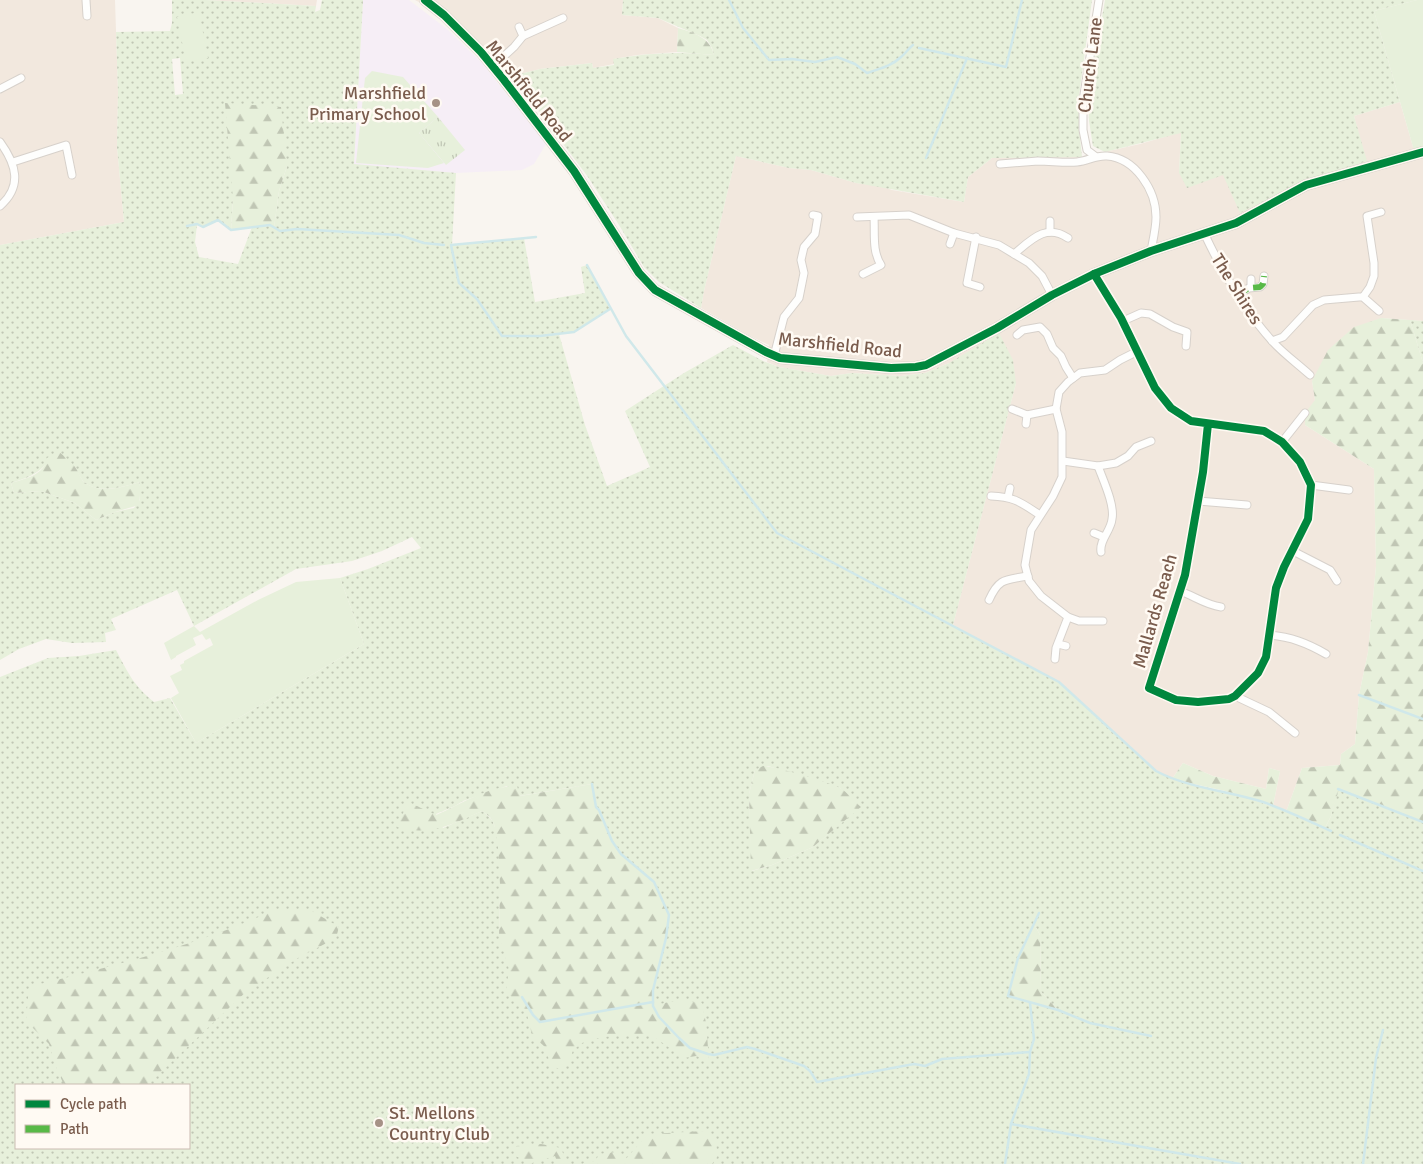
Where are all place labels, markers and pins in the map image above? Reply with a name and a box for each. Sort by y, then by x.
place label: Marshfield Primary School [309,82,426,125]
marker: Marshfield Primary School [430,97,442,109]
place label: St. Mellons Country Club [389,1102,490,1145]
marker: St. Mellons Country Club [373,1117,385,1129]

